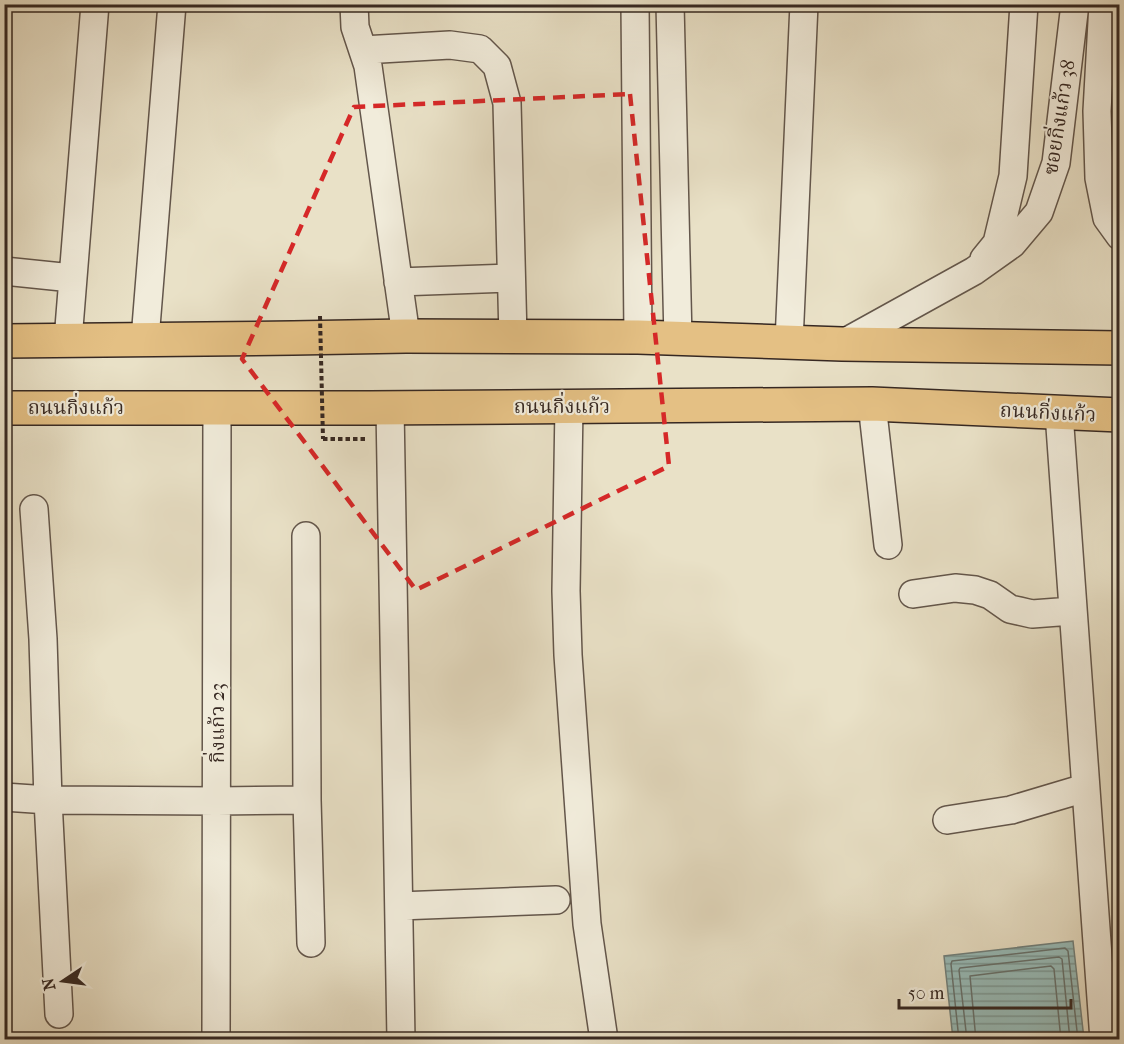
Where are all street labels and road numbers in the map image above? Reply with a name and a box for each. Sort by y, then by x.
street label: ซอยกิ่งแก้ว 38 [1036,57,1080,176]
street label: ถนนกิ่งแก้ว [514,391,610,418]
street label: ถนนกิ่งแก้ว [28,392,124,419]
street label: ถนนกิ่งแก้ว [999,395,1097,427]
street label: กิ่งแก้ว 23 [202,683,229,763]

